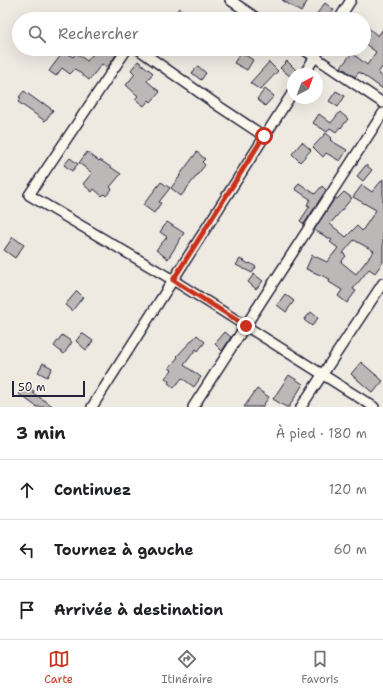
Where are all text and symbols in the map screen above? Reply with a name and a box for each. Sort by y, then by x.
search box [12,12,371,56]
icon: search [26,23,48,45]
text: Rechercher [58,24,139,44]
north arrow [287,68,323,104]
route start [255,127,273,145]
route end [237,317,255,335]
scale bar [12,379,85,398]
text: 50 m [18,380,46,395]
text: 3 min [16,422,66,444]
text: À pied · 180 m [276,425,367,442]
icon: ahead [16,479,38,501]
text: Continuez [54,480,131,500]
text: 120 m [329,481,367,498]
icon: left [16,539,38,561]
text: Tournez à gauche [54,540,194,560]
text: 60 m [334,541,367,558]
icon: arrive [16,599,38,621]
text: Arrivée à destination [54,600,223,620]
tab: Carte [44,648,73,687]
tab: Itinéraire [162,648,213,687]
tab: Favoris [301,648,339,687]

